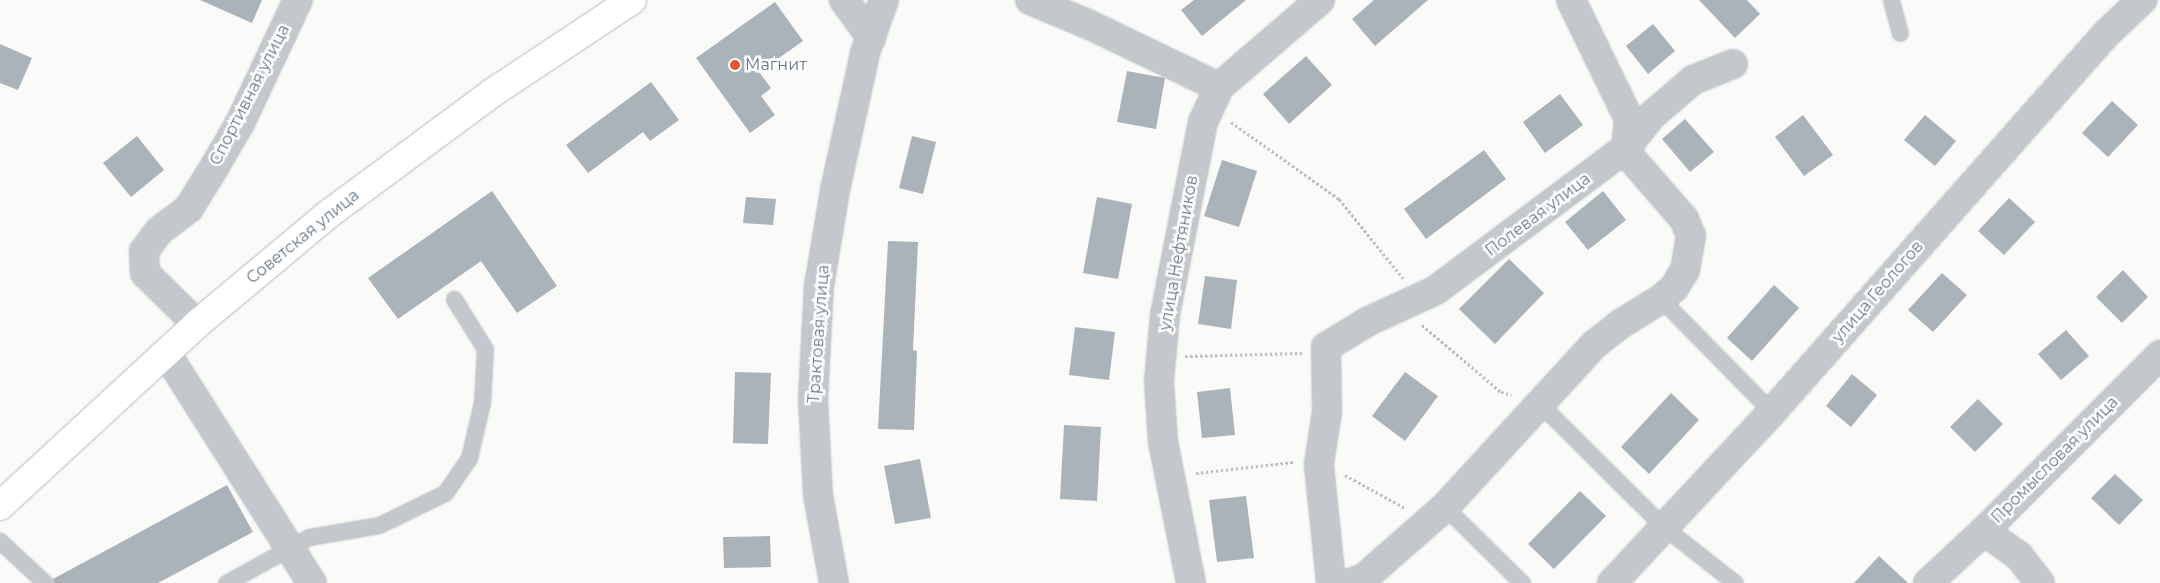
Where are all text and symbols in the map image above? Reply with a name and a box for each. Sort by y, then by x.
street label: Спортивная улица [206,21,294,169]
place label: Магнит [745,55,807,75]
marker: Магнит [729,59,741,71]
street label: Полевая улица [1482,169,1594,261]
street label: улица Нефтяников [1156,174,1202,332]
street label: Советская улица [243,186,363,288]
street label: улица Геологов [1829,237,1927,347]
street label: Трактовая улица [805,264,833,404]
street label: Промысловая улица [1988,393,2122,527]

